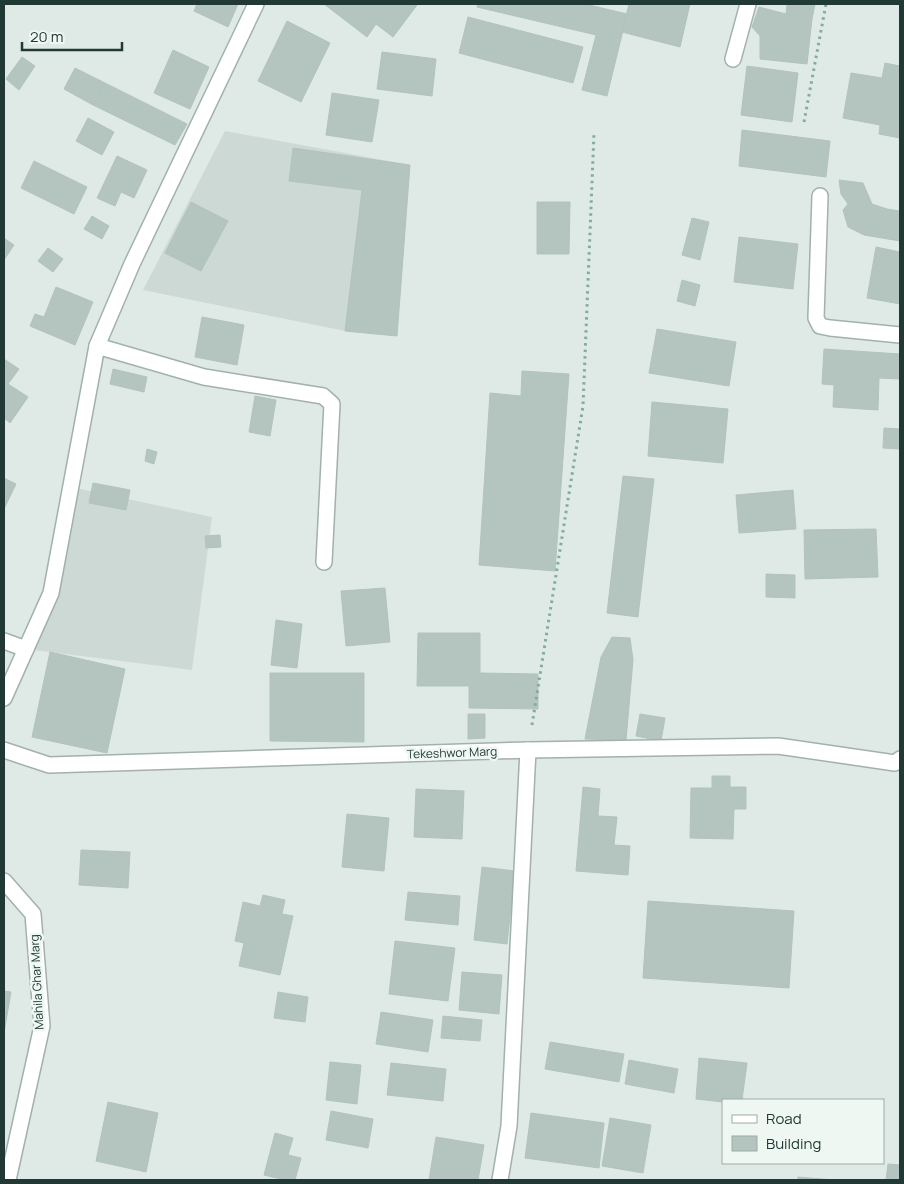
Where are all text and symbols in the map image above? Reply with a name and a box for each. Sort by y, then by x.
scale bar [22,20,122,52]
text: 20 m [30,26,63,47]
street label: Tekeshwor Marg [407,742,497,763]
street label: Mahila Ghar Marg [26,934,47,1030]
legend [722,1099,884,1164]
text: Road [766,1108,802,1129]
text: Building [766,1133,821,1154]

